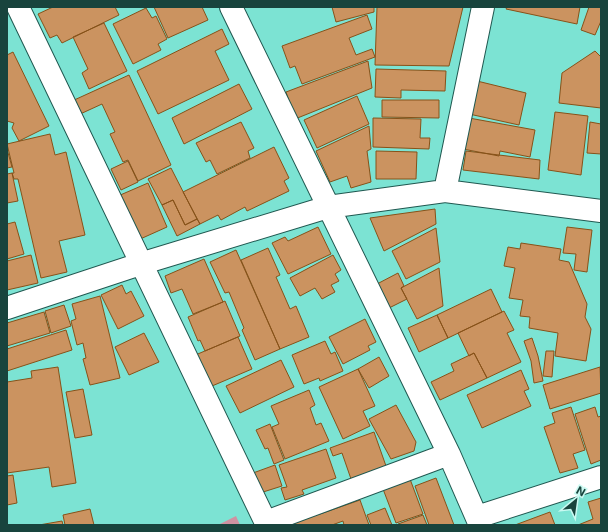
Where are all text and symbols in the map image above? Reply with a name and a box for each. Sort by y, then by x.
north arrow [556,480,596,520]
text: N [574,483,588,499]

